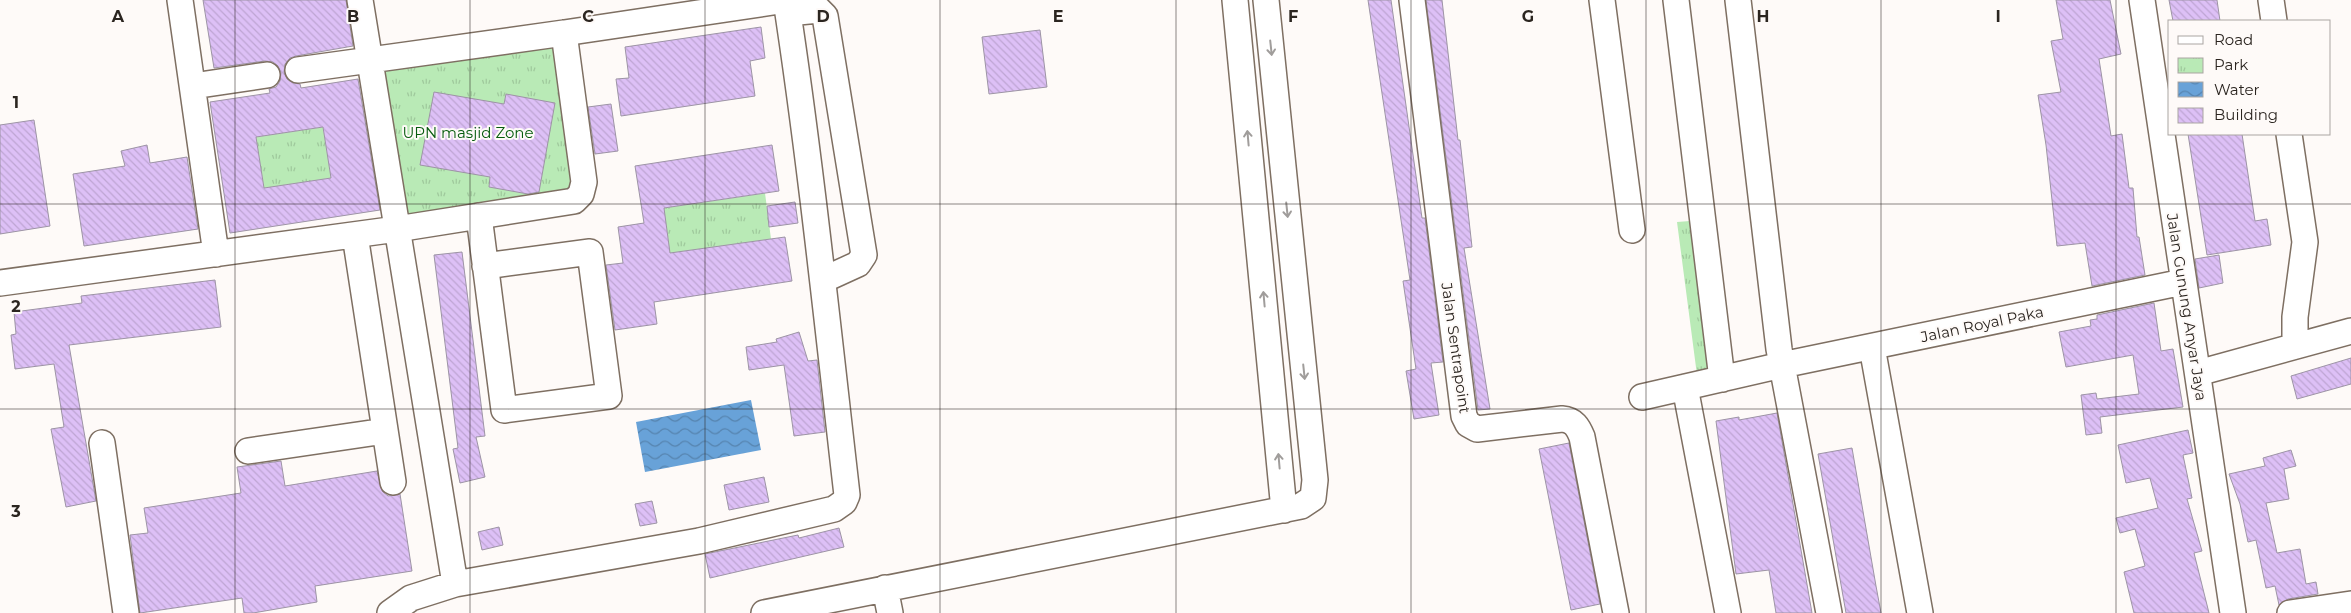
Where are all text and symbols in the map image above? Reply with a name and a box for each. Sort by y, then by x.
text: A [111,7,125,26]
text: B [347,7,359,26]
text: C [582,7,594,26]
text: D [816,7,830,26]
text: E [1053,7,1063,26]
text: F [1288,7,1298,26]
text: G [1522,7,1534,26]
text: H [1757,7,1769,26]
text: I [1995,7,2001,26]
legend [2168,20,2331,135]
text: Road [2214,30,2253,49]
one-way arrow [1266,40,1276,56]
text: Park [2214,55,2248,74]
text: Water [2214,80,2260,99]
text: 1 [13,93,19,112]
text: Building [2214,105,2278,124]
park label: UPN masjid Zone [402,123,534,142]
one-way arrow [1244,130,1253,146]
one-way arrow [1282,202,1292,218]
street label: Jalan Gunung Anyar Jaya [2163,211,2211,402]
street label: Jalan Sentrapoint [1437,280,1475,415]
one-way arrow [1259,292,1269,308]
text: 2 [11,297,21,316]
street label: Jalan Royal Paka [1918,302,2045,347]
one-way arrow [1299,364,1309,380]
one-way arrow [1274,453,1284,469]
text: 3 [10,502,21,521]

